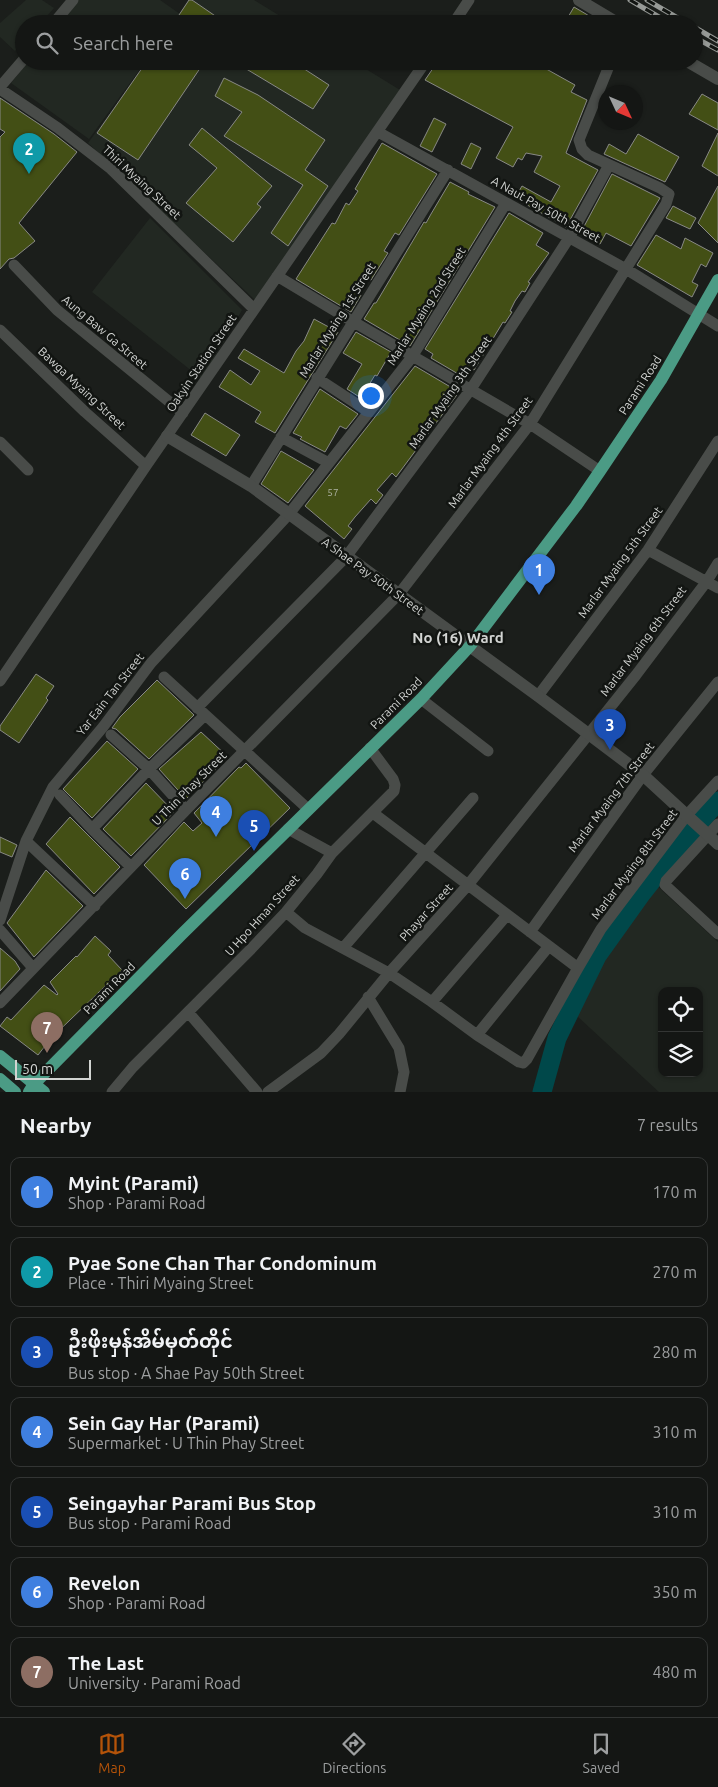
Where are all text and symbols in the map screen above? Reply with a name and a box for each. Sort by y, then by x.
search box [15,15,703,70]
icon: search [33,29,61,57]
text: Search here [73,32,173,54]
north arrow [598,85,643,130]
pin: 2 [13,133,45,174]
street label: Thiri Myaing Street [100,142,184,222]
street label: A Naut Pay 50th Street [489,174,603,245]
street label: Marlar Myaing 2nd Street [384,244,468,367]
street label: Marlar Myaing 1st Street [296,260,378,380]
street label: Aung Baw Ga Street [60,293,151,372]
street label: Oakyin Station Street [164,312,239,414]
street label: Marlar Myaing 3th Street [406,333,494,451]
street label: Bawga Myaing Street [36,344,128,432]
street label: Parami Road [616,353,664,417]
your location [358,383,384,409]
street label: Marlar Myaing 4th Street [445,394,535,510]
house number: 57 [327,487,339,498]
street label: Marlar Myaing 5th Street [575,504,665,620]
street label: A Shae Pay 50th Street [320,535,427,617]
pin: 1 [523,554,555,595]
street label: Marlar Myaing 6th Street [597,583,689,698]
district label: No (16) Ward [412,629,504,646]
street label: Yar Eain Tan Street [74,650,146,738]
street label: Parami Road [367,674,425,732]
pin: 3 [594,709,626,750]
street label: Marlar Myaing 7th Street [565,739,657,854]
street label: U Thin Phay Street [149,748,229,828]
pin: 4 [200,796,232,837]
street label: Marlar Myaing 8th Street [588,806,680,921]
pin: 5 [238,810,270,851]
pin: 6 [169,858,201,899]
street label: U Hpo Hman Street [222,872,302,958]
street label: Phayar Street [397,880,455,943]
street label: Parami Road [80,959,138,1017]
map controls [658,987,703,1077]
button: locate [658,987,703,1032]
pin: 7 [31,1012,63,1053]
button: layers [658,1032,703,1077]
scale bar [15,1057,91,1080]
text: 50 m [22,1061,53,1077]
text: Nearby [20,1113,91,1137]
text: 7 results [637,1116,698,1134]
text: Myint (Parami) [68,1172,199,1194]
text: 1 [32,1183,42,1201]
text: 170 m [652,1183,697,1201]
text: Shop · Parami Road [68,1194,206,1212]
text: Pyae Sone Chan Thar Condominum [68,1252,377,1274]
text: 2 [32,1263,42,1281]
text: 270 m [652,1263,697,1281]
text: Place · Thiri Myaing Street [68,1274,253,1292]
text: ဦးဖိုးမှန်အိမ်မှတ်တိုင် [68,1330,233,1352]
text: 3 [32,1343,42,1361]
text: 280 m [652,1343,697,1361]
text: Bus stop · A Shae Pay 50th Street [68,1364,304,1382]
text: Sein Gay Har (Parami) [68,1412,260,1434]
text: 4 [32,1423,42,1441]
text: 310 m [652,1423,697,1441]
text: Supermarket · U Thin Phay Street [68,1434,304,1452]
text: Seingayhar Parami Bus Stop [68,1492,316,1514]
text: 5 [32,1503,42,1521]
text: 310 m [652,1503,697,1521]
text: Bus stop · Parami Road [68,1514,231,1532]
text: Revelon [68,1572,140,1594]
text: 6 [32,1583,42,1601]
text: 350 m [652,1583,697,1601]
text: Shop · Parami Road [68,1594,206,1612]
text: The Last [68,1652,144,1674]
text: 7 [32,1663,42,1681]
text: 480 m [652,1663,697,1681]
text: University · Parami Road [68,1674,241,1692]
tab: Map [98,1730,126,1776]
tab: Directions [322,1730,386,1776]
tab: Saved [583,1730,620,1776]

